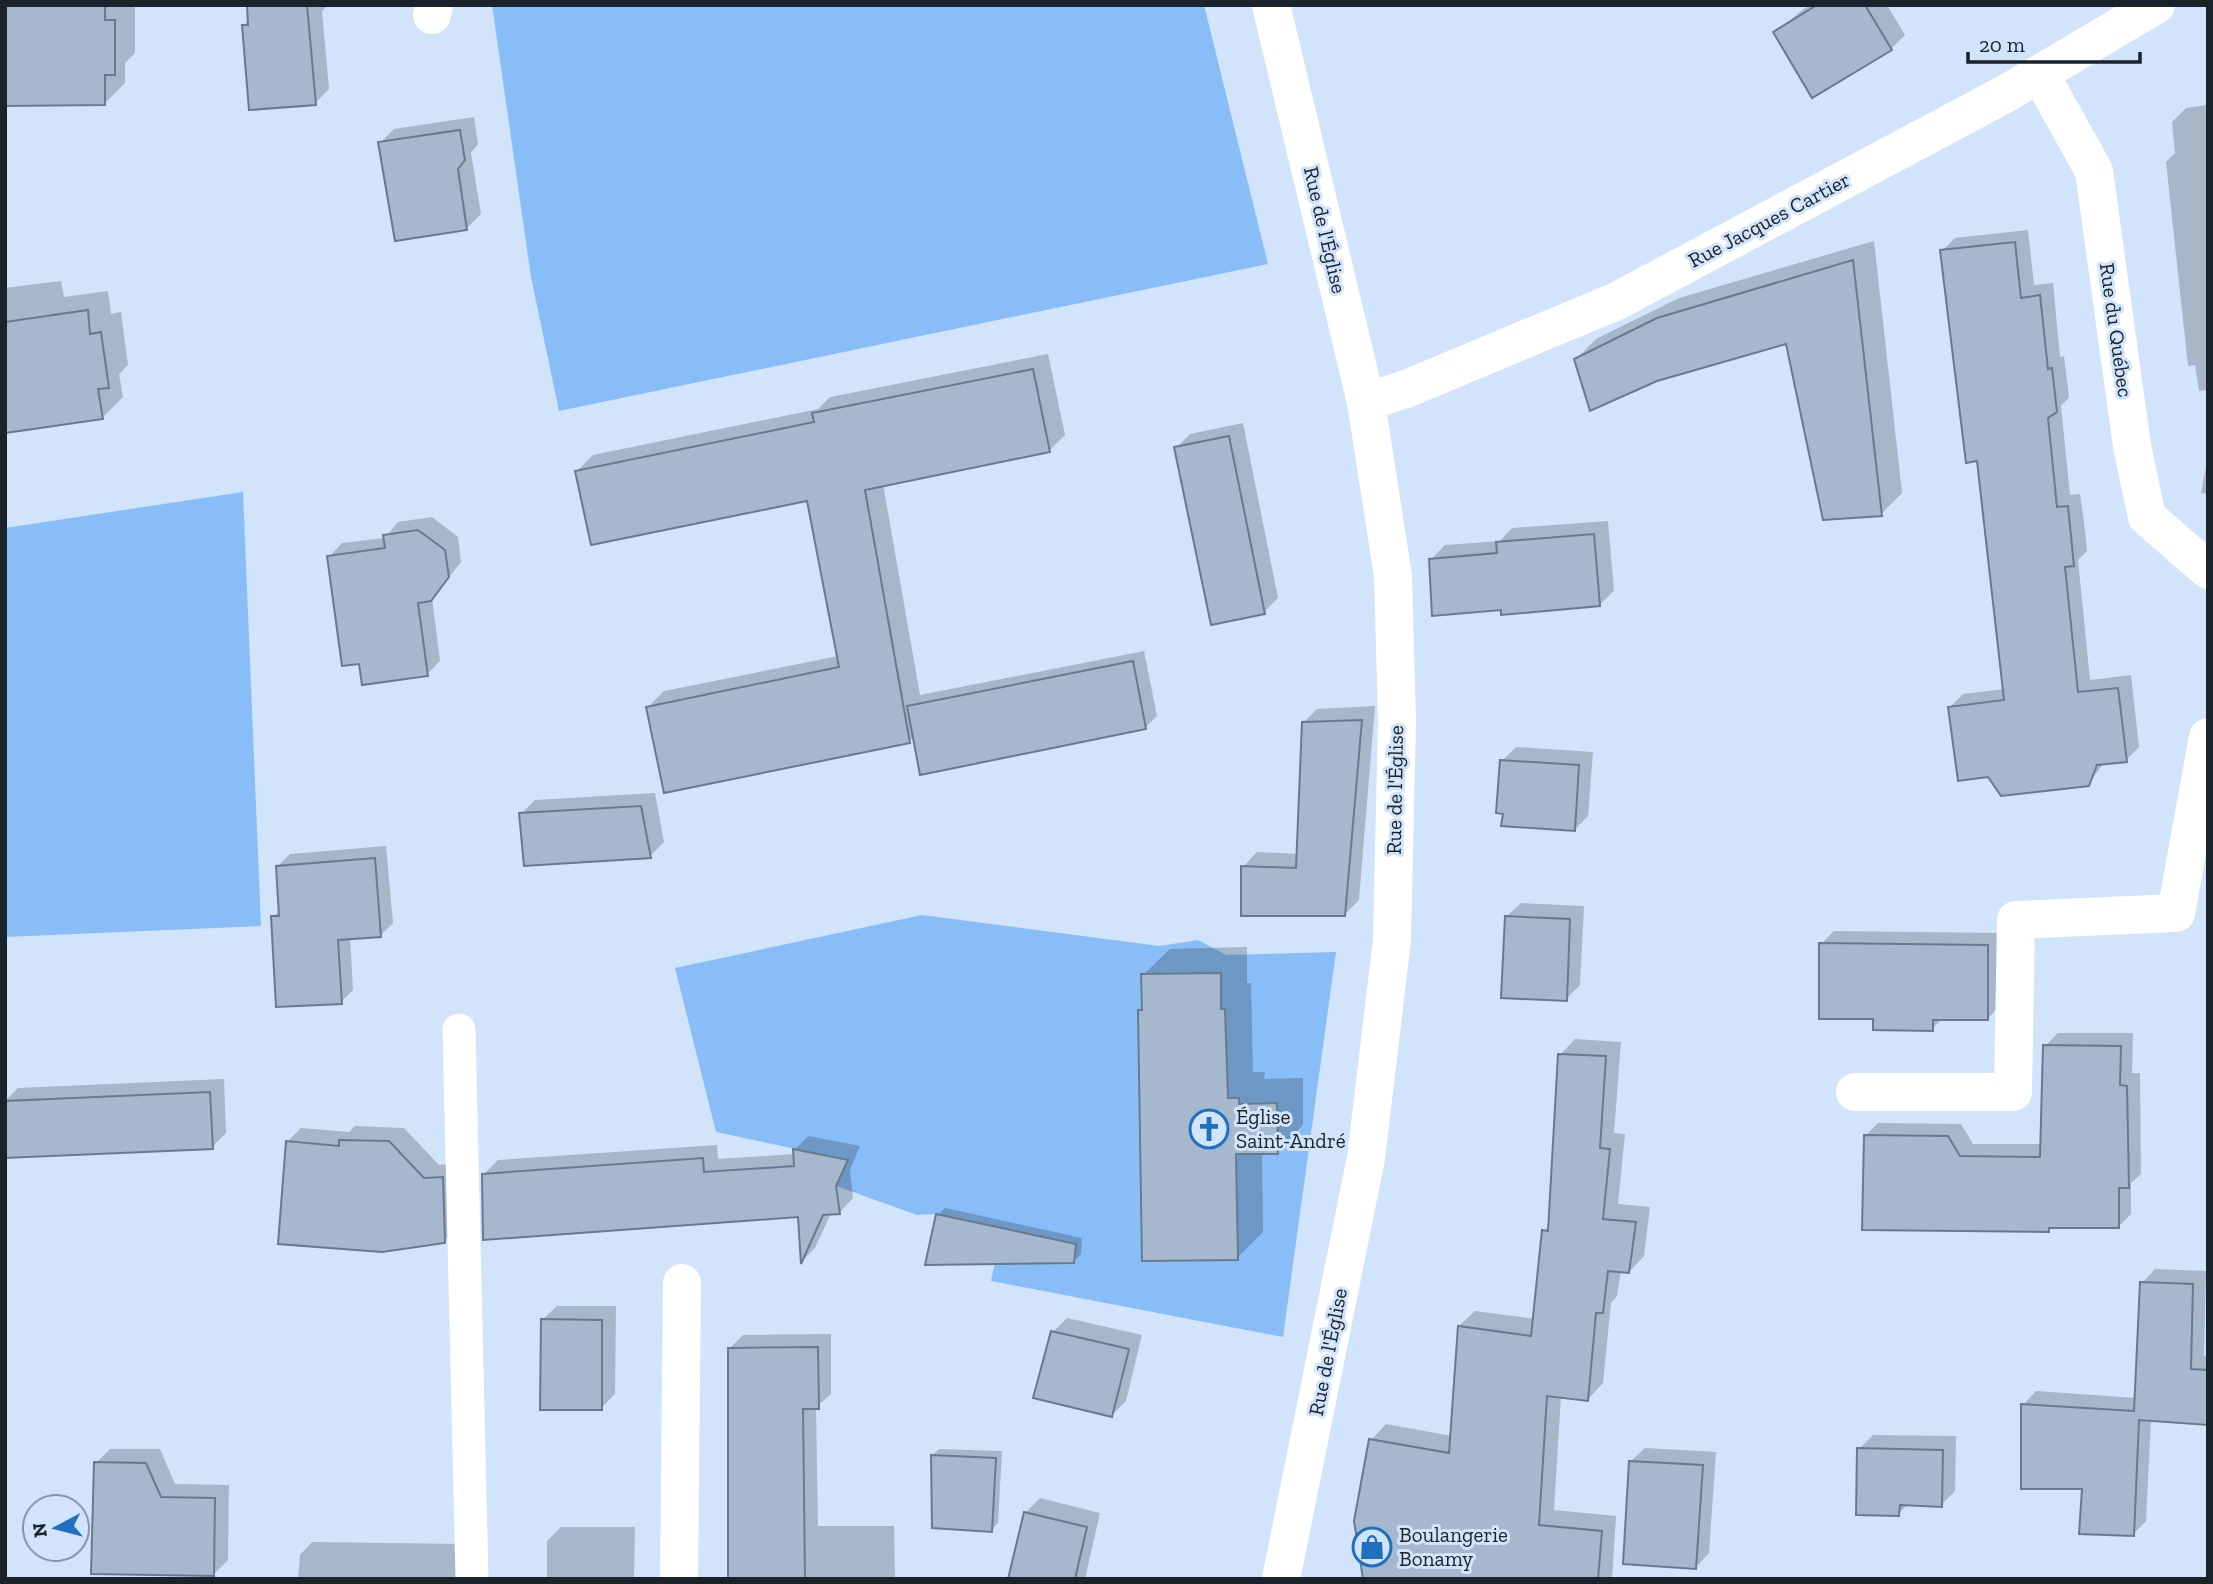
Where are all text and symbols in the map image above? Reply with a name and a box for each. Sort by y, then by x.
scale bar [1968,21,2140,65]
text: 20 m [1979,32,2025,57]
street label: Rue de l'Église [1299,164,1352,296]
street label: Rue Jacques Cartier [1684,166,1854,273]
street label: Rue du Québec [2095,261,2138,399]
street label: Rue de l'Église [1381,725,1408,855]
place label: Église Saint-André [1236,1104,1346,1153]
church icon: Église Saint-André [1188,1108,1230,1150]
street label: Rue de l'Église [1303,1286,1352,1418]
north arrow [21,1493,91,1563]
text: N [27,1521,52,1539]
place label: Boulangerie Bonamy [1399,1522,1508,1571]
shop icon: Boulangerie Bonamy [1351,1526,1393,1568]

